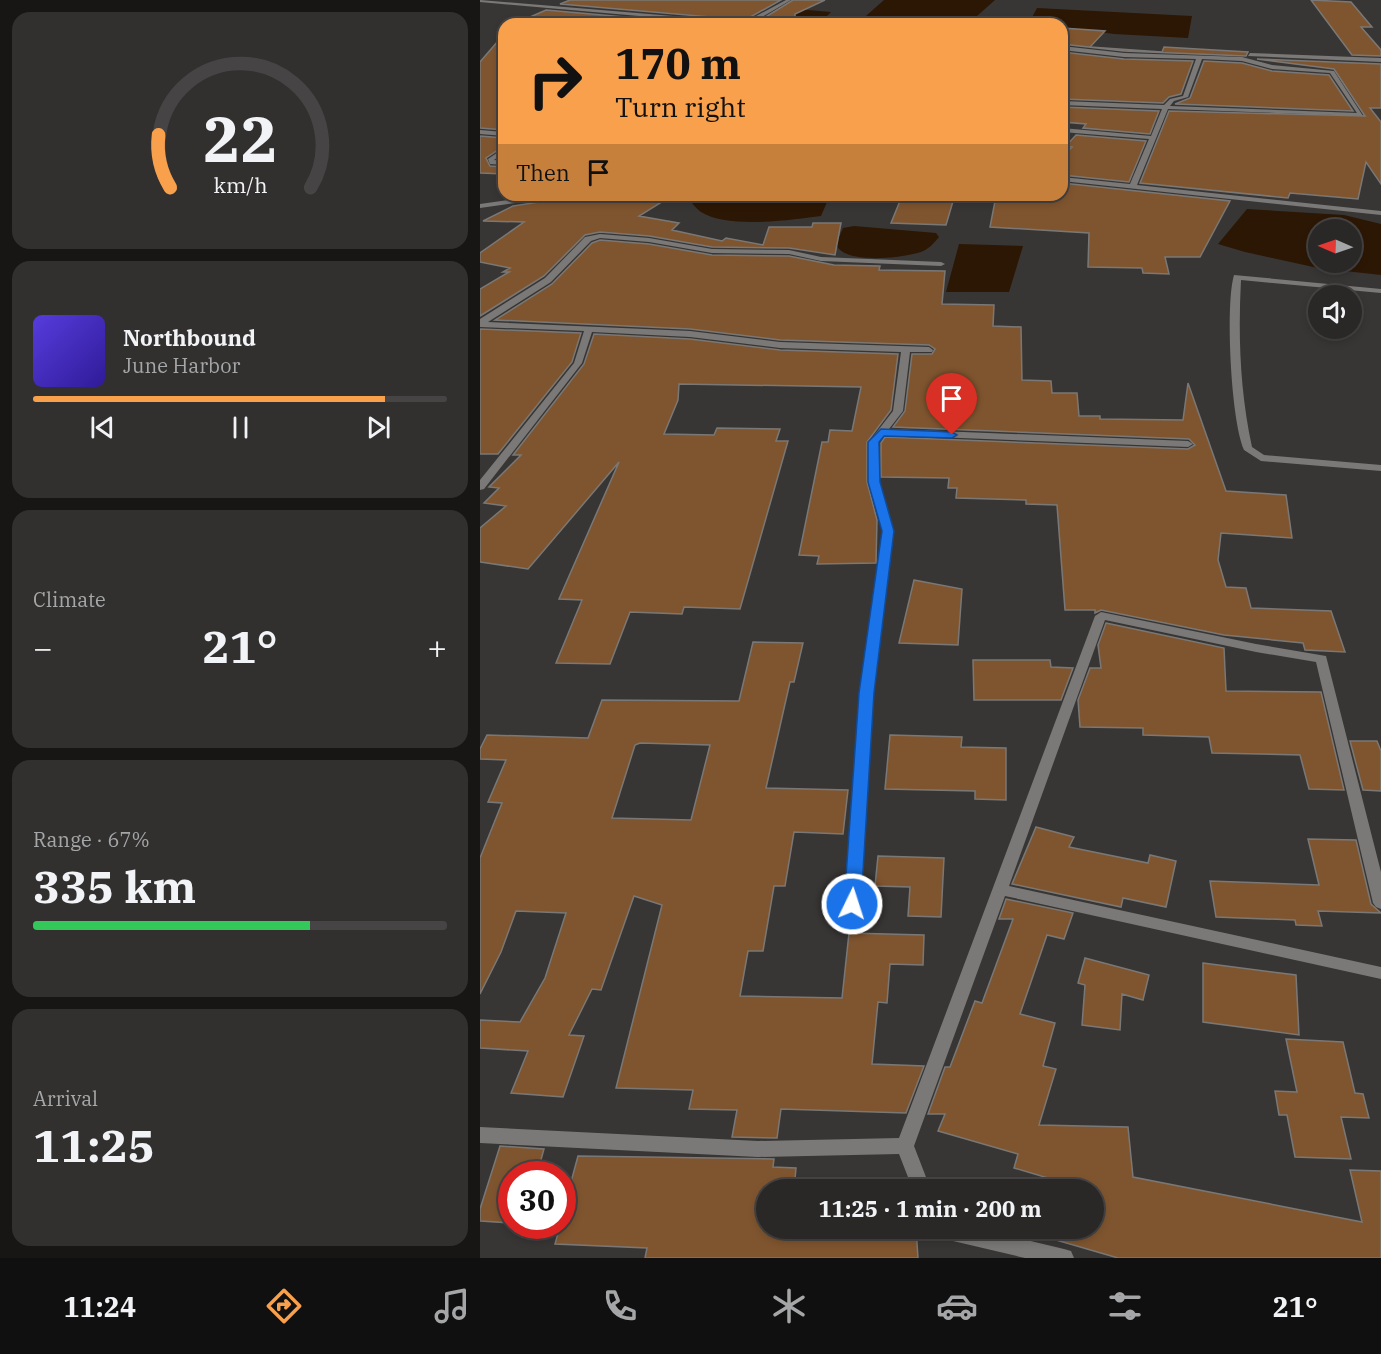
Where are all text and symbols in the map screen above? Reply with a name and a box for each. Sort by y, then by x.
text: 170 m [615,36,741,91]
icon: right [516,42,594,120]
text: Turn right [615,89,746,124]
text: 22 [203,98,277,179]
icon: arrive [582,156,615,189]
text: Then [516,158,570,187]
text: km/h [213,171,267,199]
north arrow [1308,219,1362,273]
map controls [1308,219,1362,339]
button: sound [1308,285,1362,339]
text: Northbound [123,323,256,352]
text: June Harbor [123,352,240,379]
pin [926,373,977,435]
icon: arrive [935,382,968,415]
icon: previous [86,411,119,444]
icon: pause [224,411,257,444]
icon: next [362,411,395,444]
text: Climate [33,586,106,613]
text: 21° [202,617,278,675]
text: − [33,626,53,669]
text: + [427,626,447,669]
text: Range · 67% [33,826,150,853]
text: 335 km [33,857,196,915]
position arrow [820,872,884,936]
text: Arrival [33,1085,98,1112]
text: 11:25 [33,1116,155,1174]
speed limit sign: 30 [498,1161,576,1239]
text: 11:25 · 1 min · 200 m [818,1194,1042,1223]
icon: directions [263,1285,305,1327]
icon: music [431,1285,473,1327]
icon: phone [599,1285,641,1327]
icon: climate [768,1285,810,1327]
icon: car [936,1285,978,1327]
icon: filters [1104,1285,1146,1327]
text: 11:24 [63,1289,136,1324]
text: 21° [1273,1289,1318,1324]

